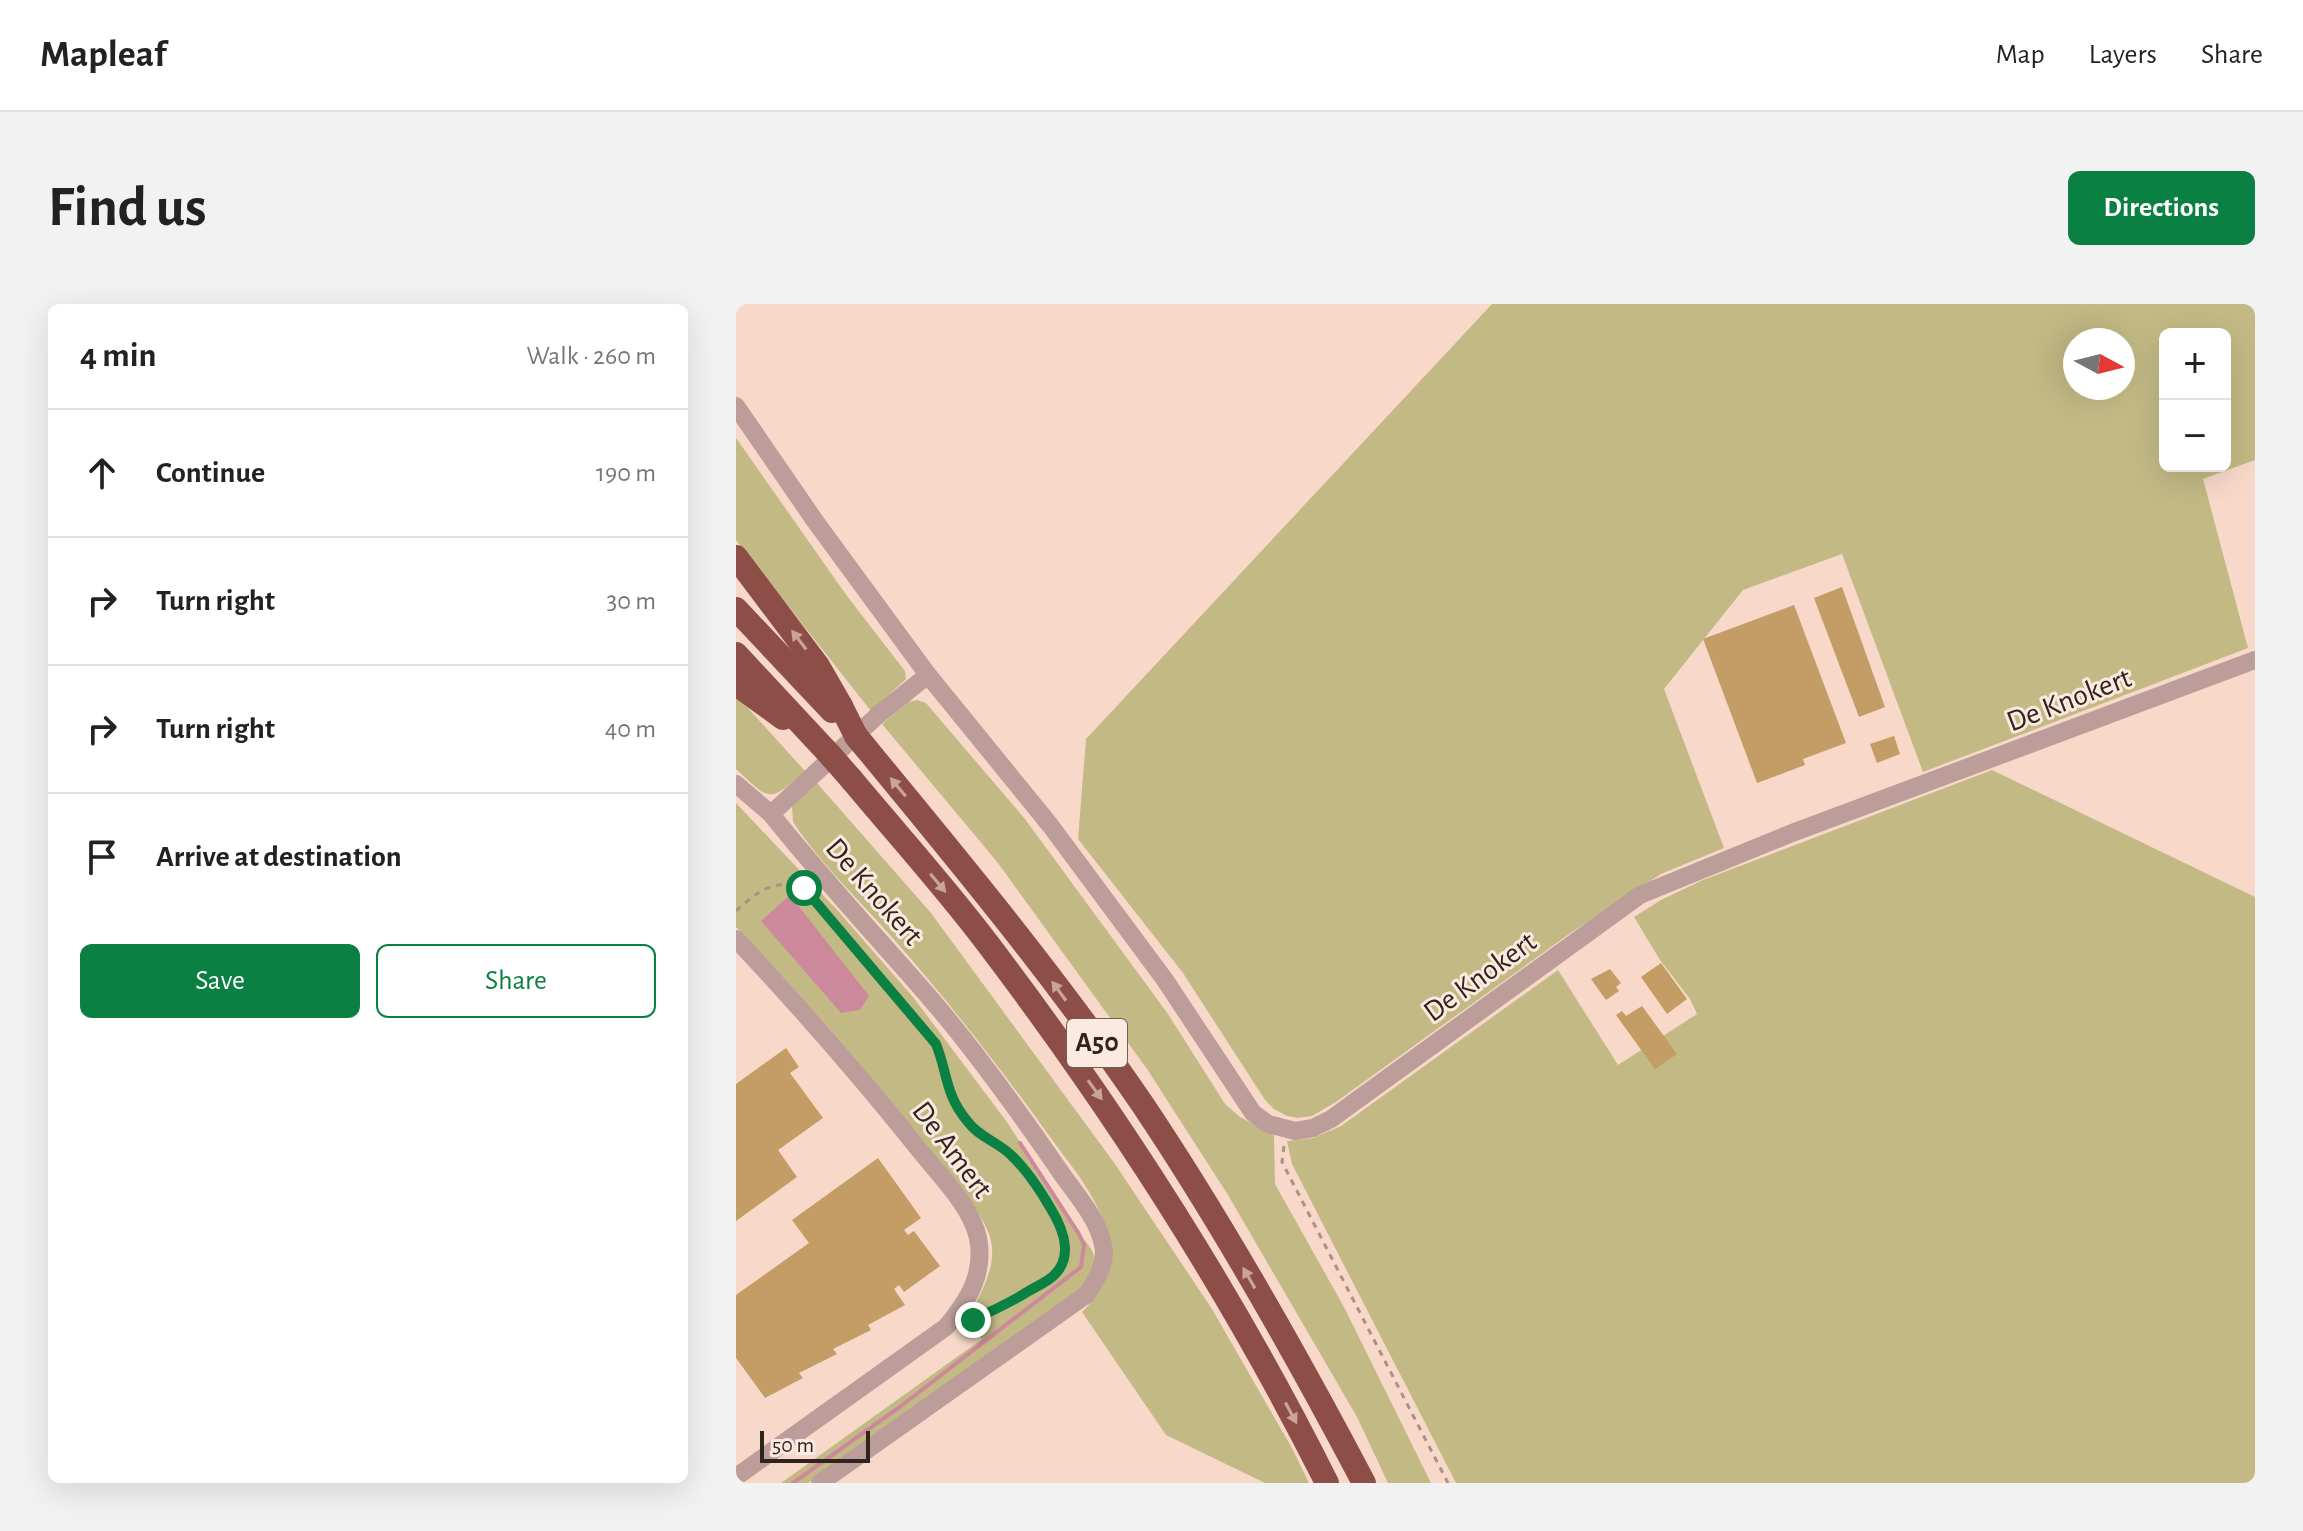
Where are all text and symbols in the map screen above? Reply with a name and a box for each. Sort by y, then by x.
text: Mapleaf [40,36,166,74]
text: Map [1996,41,2045,69]
text: Layers [2089,41,2157,69]
text: Share [2201,41,2263,69]
button: Directions [2068,171,2255,245]
text: Find us [48,180,206,236]
north arrow [2063,328,2135,400]
map controls [2159,328,2231,472]
button: + [2159,328,2231,400]
text: 4 min [80,339,157,373]
text: Walk · 260 m [526,343,656,369]
button: − [2159,400,2231,472]
icon: ahead [80,451,124,495]
text: Continue [156,458,265,488]
text: 190 m [596,460,656,486]
icon: right [80,579,124,623]
text: Turn right [156,586,275,616]
text: 30 m [606,588,656,614]
one-way arrow [792,630,807,651]
street label: De Knokert [2003,662,2136,737]
icon: right [80,707,124,751]
text: Turn right [156,714,275,744]
text: 40 m [605,716,656,742]
one-way arrow [890,778,907,798]
street label: De Knokert [820,833,928,952]
icon: arrive [80,835,124,879]
text: Arrive at destination [156,842,402,872]
route start [786,870,822,906]
one-way arrow [929,873,946,893]
street label: De Knokert [1418,926,1542,1028]
button: Save [80,944,360,1018]
button: Share [376,944,656,1018]
one-way arrow [1052,981,1068,1002]
road number: A50 [1067,1019,1127,1067]
one-way arrow [1086,1080,1102,1101]
street label: De Amert [906,1096,998,1204]
one-way arrow [1243,1267,1257,1289]
route end [955,1302,991,1338]
one-way arrow [1284,1401,1297,1424]
scale bar [760,1427,870,1463]
text: 50 m [772,1434,814,1456]

